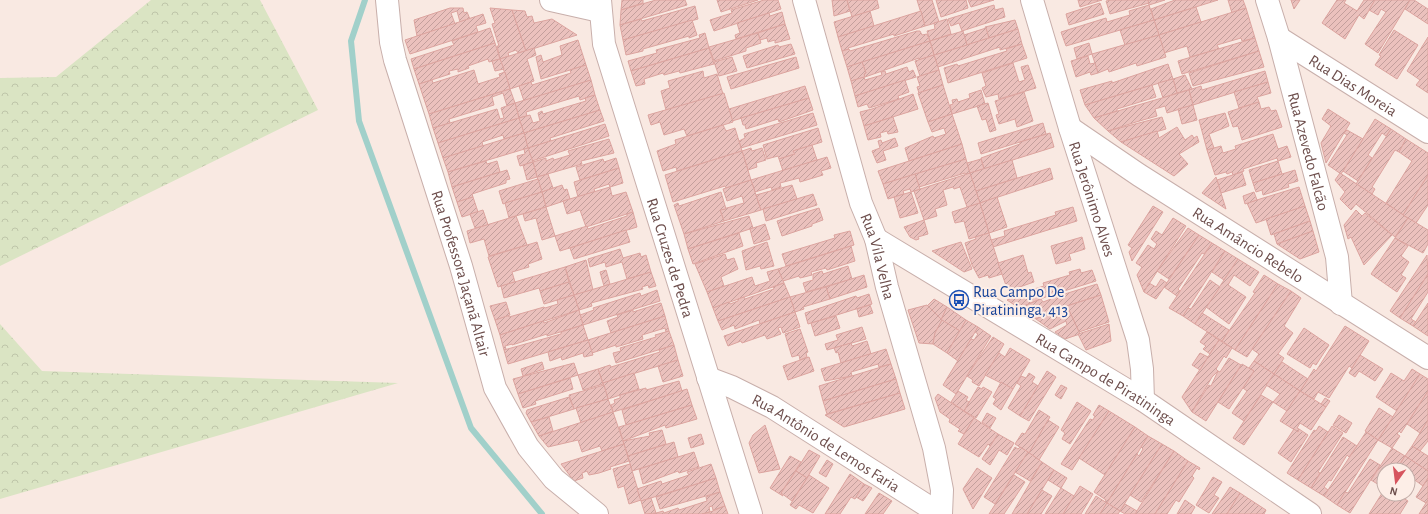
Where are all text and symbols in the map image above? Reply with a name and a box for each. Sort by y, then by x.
street label: Rua Dias Moreia [1306,52,1400,119]
street label: Rua Azevedo Falcão [1285,91,1331,212]
street label: Rua Jerônimo Alves [1066,140,1118,259]
street label: Rua Professora Jaçanã Altair [428,188,493,359]
street label: Rua Cruzes de Pedra [644,196,696,320]
street label: Rua Amâncio Rebelo [1190,204,1306,286]
street label: Rua Vila Velha [857,211,897,301]
place label: Rua Campo De Piratininga, 413 [973,284,1068,318]
bus stop icon: Rua Campo De Piratininga, 413 [948,289,970,311]
street label: Rua Campo de Piratininga [1033,330,1178,429]
street label: Rua Antônio de Lemos Faria [749,391,902,495]
north arrow [1376,462,1416,502]
text: N [1389,485,1399,497]

